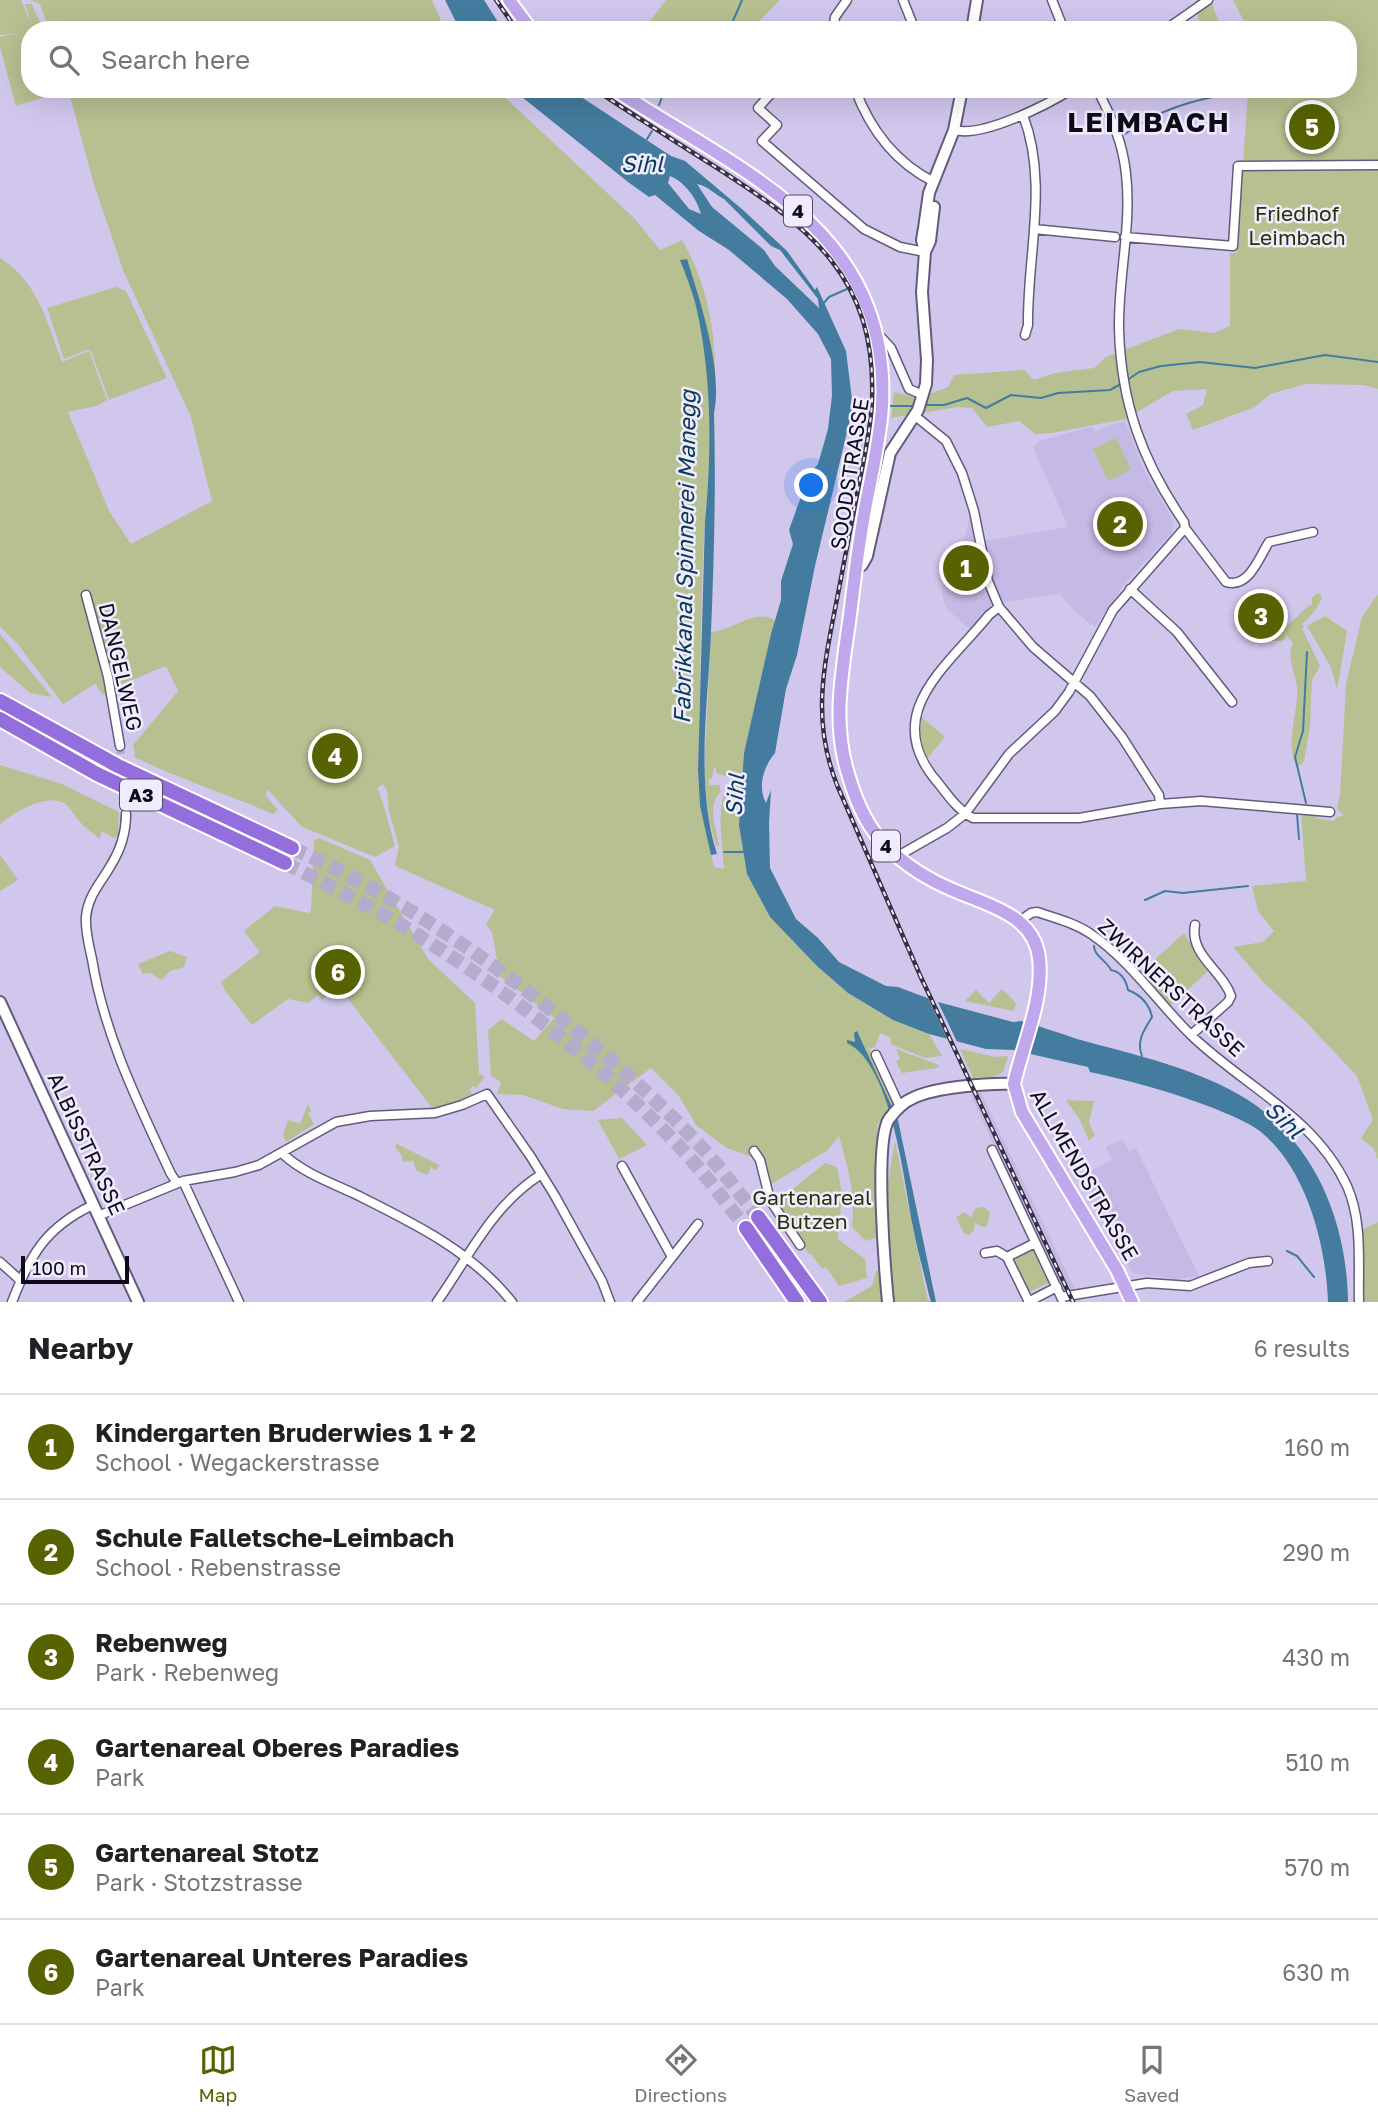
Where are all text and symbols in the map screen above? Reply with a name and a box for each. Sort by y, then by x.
search box [21,21,1357,98]
icon: search [45,41,83,79]
text: Search here [101,44,250,75]
pin: 5 [1289,101,1335,153]
district label: LEIMBACH [1067,105,1231,138]
water label: Sihl [621,149,665,177]
road number: 4 [784,196,812,226]
park label: Friedhof Leimbach [1248,200,1346,250]
water label: Fabrikkanal Spinnerei Manegg [667,388,701,724]
street label: SOODSTRASSE [824,396,874,552]
your location [794,468,828,502]
pin: 2 [1097,498,1143,550]
pin: 1 [943,542,989,594]
pin: 3 [1238,590,1284,642]
street label: DANGELWEG [94,600,148,733]
pin: 4 [312,730,358,782]
water label: Sihl [719,771,750,817]
road number: A3 [120,780,162,810]
road number: 4 [872,831,900,862]
street label: ZWIRNERSTRASSE [1093,913,1250,1062]
pin: 6 [315,946,361,998]
street label: ALBISSTRASSE [43,1068,131,1219]
street label: ALLMENDSTRASSE [1025,1084,1145,1265]
water label: Sihl [1260,1094,1311,1145]
park label: Gartenareal Butzen [752,1184,872,1234]
scale bar [21,1253,130,1285]
text: 100 m [32,1256,86,1279]
text: Nearby [28,1330,133,1366]
text: 6 results [1254,1334,1350,1362]
text: Kindergarten Bruderwies 1 + 2 [95,1417,476,1448]
text: 1 [45,1433,57,1461]
text: 160 m [1285,1433,1350,1461]
text: School · Wegackerstrasse [95,1448,380,1476]
text: Schule Falletsche-Leimbach [95,1522,454,1553]
text: 2 [44,1538,58,1566]
text: 290 m [1282,1538,1350,1566]
text: School · Rebenstrasse [95,1553,341,1581]
text: Rebenweg [95,1627,228,1658]
text: 3 [44,1643,58,1671]
text: 430 m [1282,1643,1350,1671]
text: Park · Rebenweg [95,1658,279,1686]
text: Gartenareal Oberes Paradies [95,1732,459,1763]
text: 4 [44,1748,58,1776]
text: 510 m [1285,1748,1350,1776]
text: Park [95,1763,145,1791]
text: Gartenareal Stotz [95,1837,319,1868]
text: 5 [44,1853,58,1881]
text: 570 m [1284,1853,1350,1881]
text: Park · Stotzstrasse [95,1868,303,1896]
text: Gartenareal Unteres Paradies [95,1942,468,1973]
text: 6 [44,1958,58,1986]
text: 630 m [1282,1958,1350,1986]
text: Park [95,1973,145,2001]
tab: Map [198,2041,237,2106]
tab: Directions [634,2041,727,2106]
tab: Saved [1124,2041,1180,2106]

